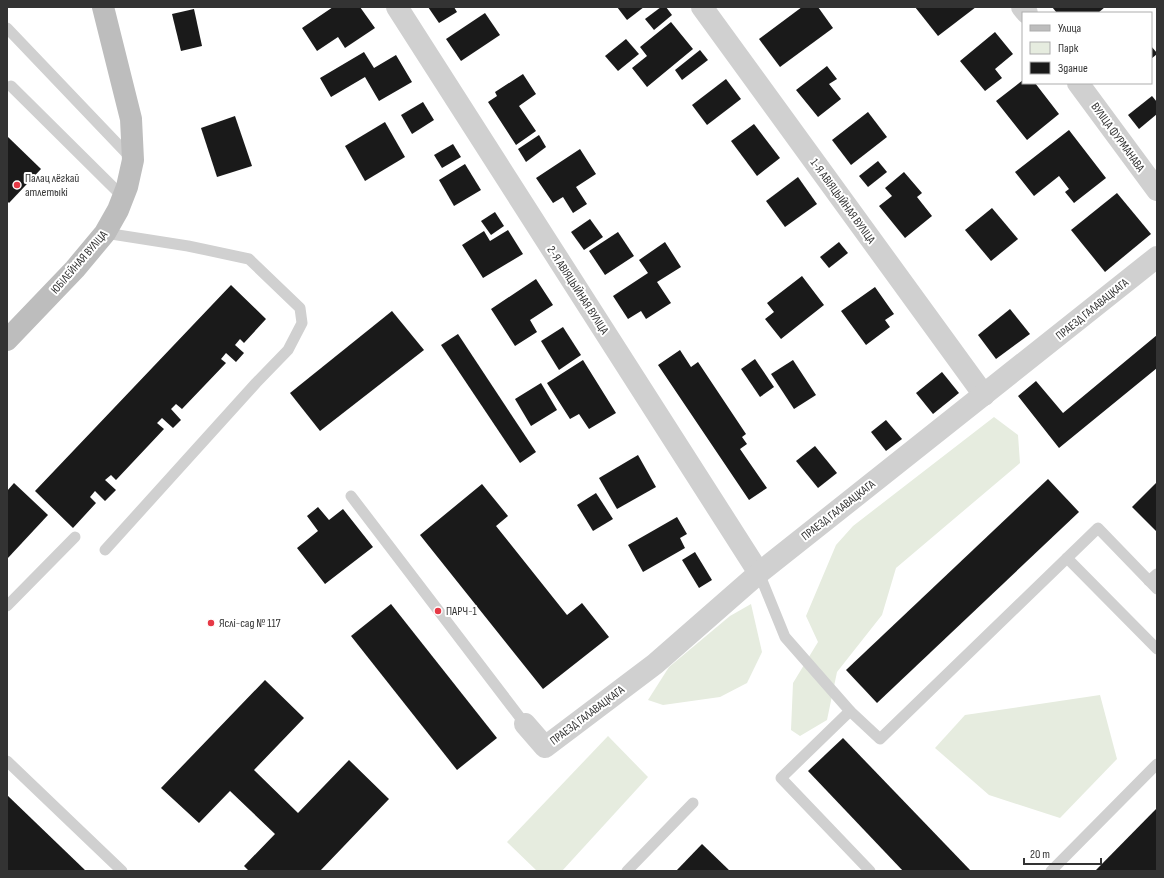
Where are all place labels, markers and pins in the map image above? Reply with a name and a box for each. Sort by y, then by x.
place label: Палац лёгкай атлетыкі [25,171,79,200]
marker: Палац лёгкай атлетыкі [12,180,22,190]
place label: ПАРЧ-1 [446,604,478,619]
marker: ПАРЧ-1 [433,606,443,616]
place label: Яслі-сад № 117 [219,616,281,631]
marker: Яслі-сад № 117 [206,618,216,628]

